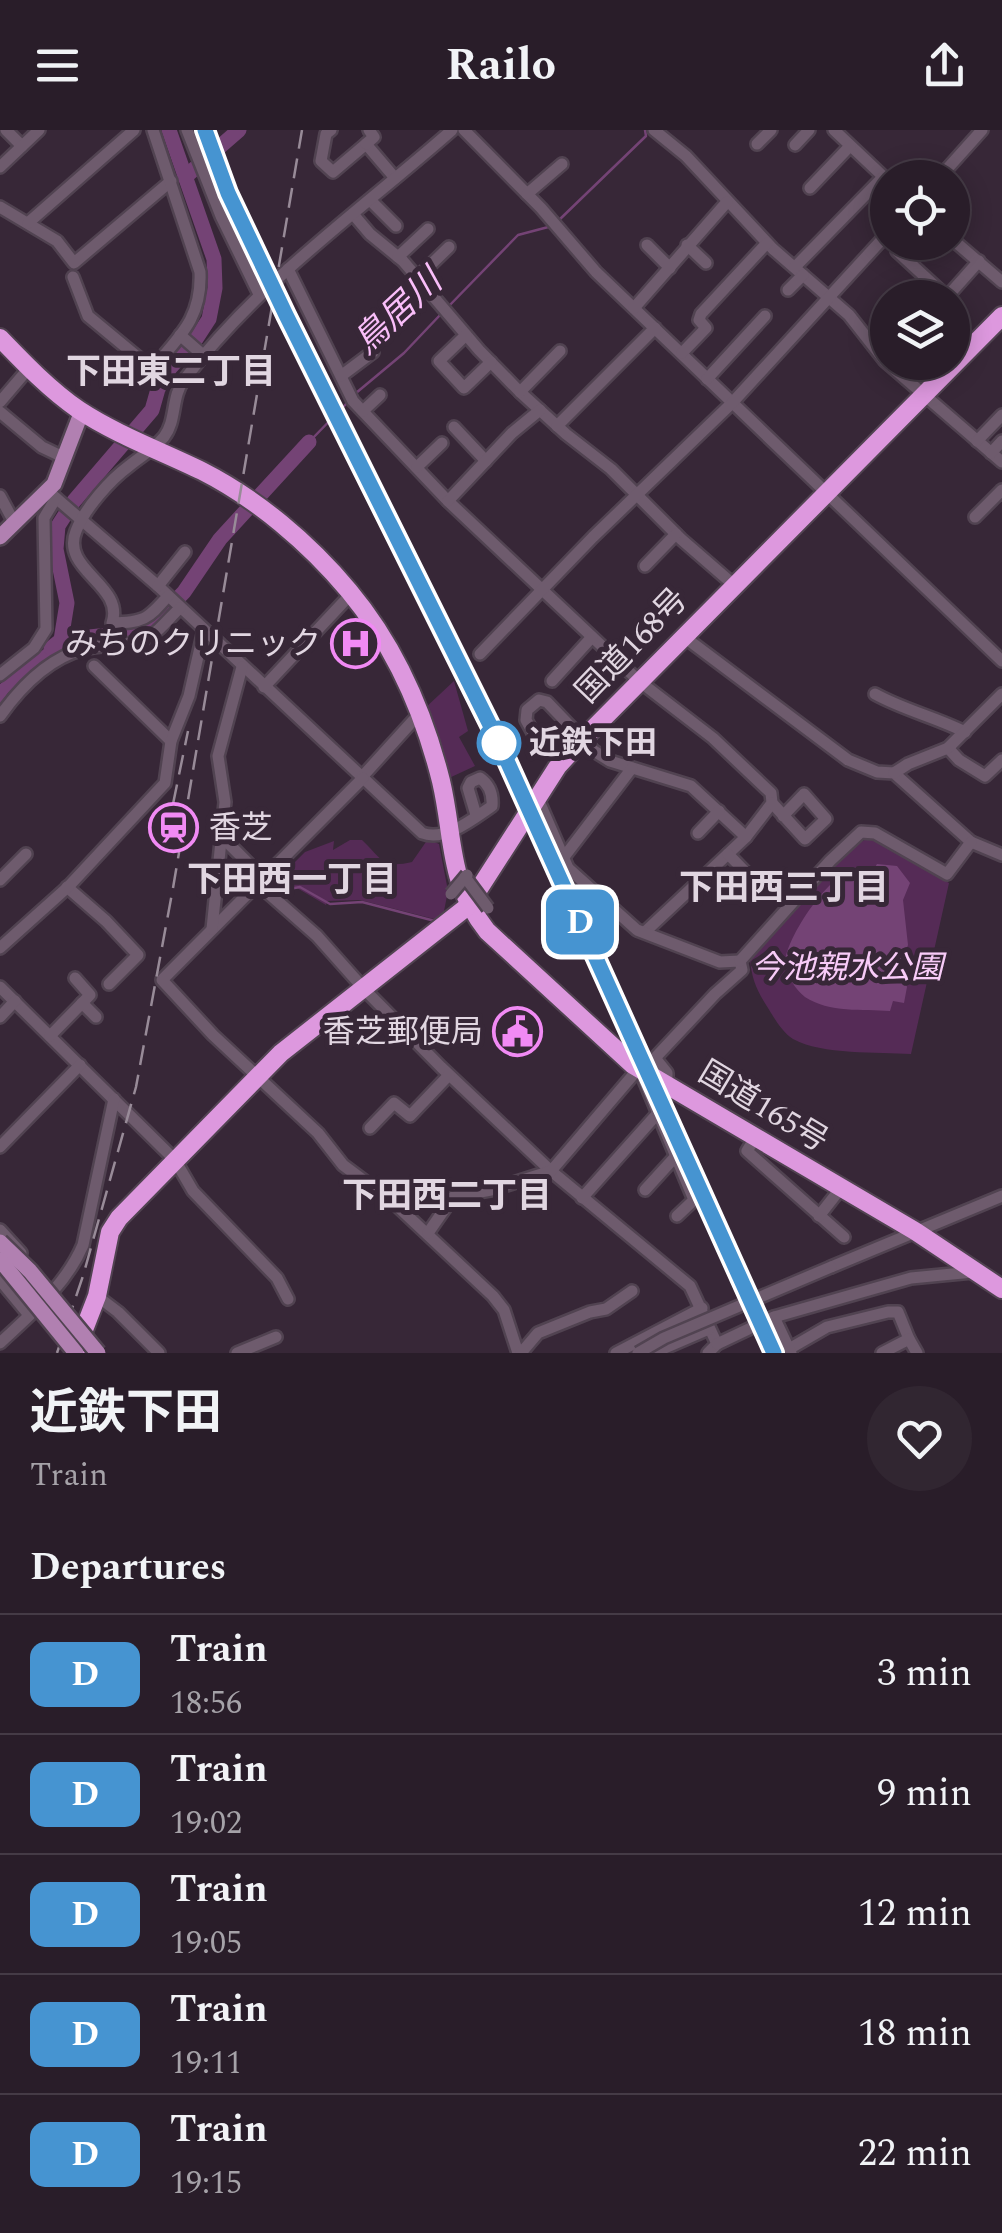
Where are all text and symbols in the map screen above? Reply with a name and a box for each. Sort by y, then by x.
text: Railo [446,31,556,100]
icon: menu [30,38,85,93]
icon: share [917,38,972,93]
map controls [870,160,970,380]
button: locate [870,160,970,260]
water label: 鳥居川 [342,254,457,367]
button: layers [870,280,970,380]
district label: 下田東二丁目 [66,346,276,399]
street label: 国道168号 [564,577,700,715]
hospital icon: みちのクリニック [330,618,382,670]
place label: みちのクリニック [65,620,321,669]
place label: 近鉄下田 [529,719,657,768]
marker: 近鉄下田 [478,722,520,764]
station icon: 香芝 [148,802,200,854]
place label: 香芝 [209,804,273,853]
district label: 下田西一丁目 [187,854,397,907]
district label: 下田西三丁目 [679,862,889,915]
line badge: D [548,890,612,954]
text: D [566,896,594,949]
park label: 今池親水公園 [751,944,947,993]
public building icon: 香芝郵便局 [492,1006,544,1058]
place label: 香芝郵便局 [323,1008,483,1057]
street label: 国道165号 [689,1049,837,1165]
district label: 下田西二丁目 [342,1170,552,1223]
text: 近鉄下田 [30,1377,222,1450]
button: heart [867,1386,972,1491]
text: Train [30,1451,108,1500]
text: Departures [30,1539,226,1597]
text: Train [170,1621,268,1679]
text: 3 min [877,1645,972,1703]
text: D [71,1648,99,1701]
text: 18:56 [170,1679,242,1728]
text: Train [170,1741,268,1799]
text: 9 min [877,1765,972,1823]
text: D [71,1768,99,1821]
text: 19:02 [170,1799,242,1848]
text: Train [170,1861,268,1919]
text: 12 min [858,1885,972,1943]
text: D [71,1888,99,1941]
text: 19:05 [170,1919,242,1968]
text: Train [170,1981,268,2039]
text: 18 min [858,2005,972,2063]
text: D [71,2008,99,2061]
text: 19:11 [170,2039,242,2088]
text: Train [170,2101,268,2159]
text: 22 min [858,2125,972,2183]
text: D [71,2128,99,2181]
text: 19:15 [170,2159,242,2208]

